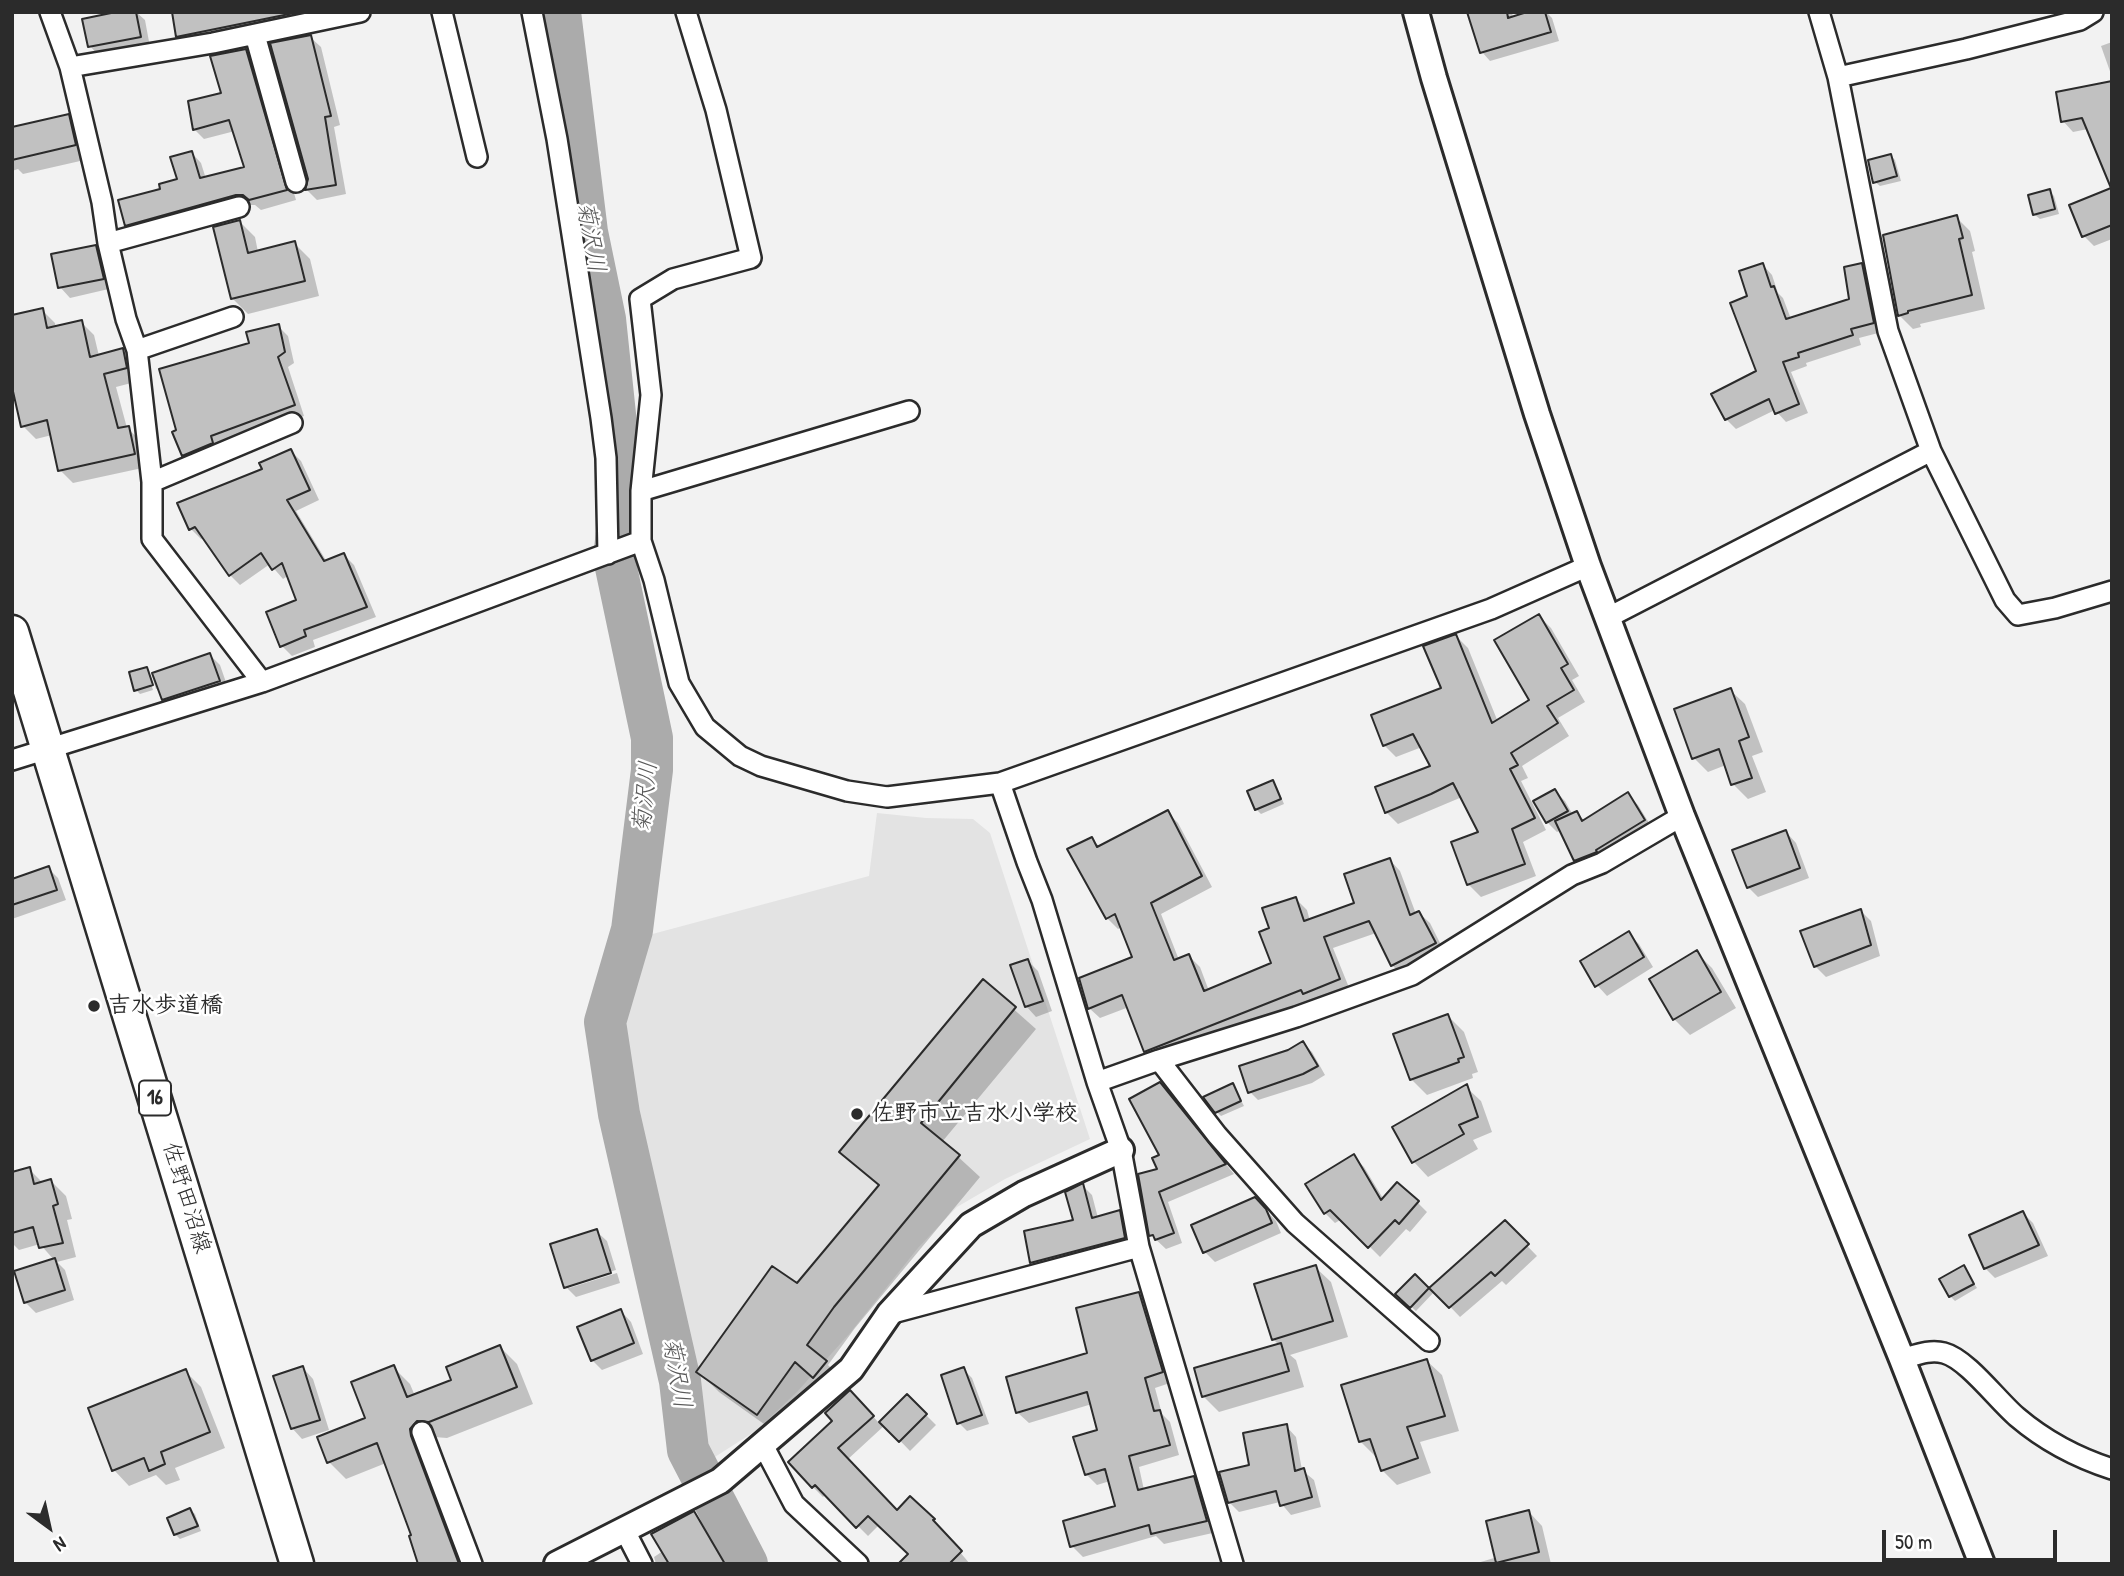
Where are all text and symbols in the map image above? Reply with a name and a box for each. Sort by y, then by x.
water label: 菊沢川 [570,199,610,275]
water label: 菊沢川 [628,760,664,834]
place label: 吉水歩道橋 [108,992,223,1020]
marker: 吉水歩道橋 [86,998,102,1014]
road number: 16 [139,1080,171,1116]
place label: 佐野市立吉水小学校 [871,1100,1078,1128]
marker: 佐野市立吉水小学校 [849,1106,865,1122]
street label: 佐野田沼線 [156,1139,216,1257]
water label: 菊沢川 [656,1335,696,1411]
north arrow [14,1492,84,1562]
scale bar [1886,1516,2061,1560]
text: 50 m [1895,1527,1932,1556]
text: N [49,1531,72,1558]

